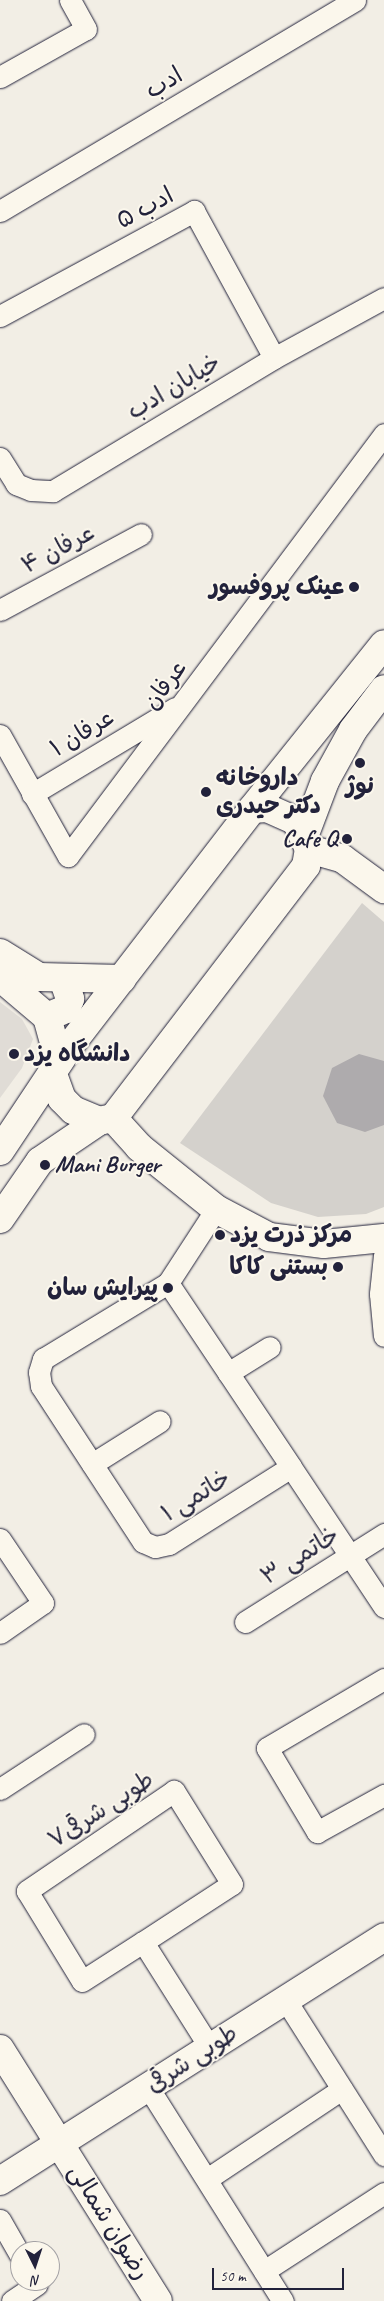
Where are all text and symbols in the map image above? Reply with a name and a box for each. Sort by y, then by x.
street label: ادب [140,61,188,105]
street label: ادب ۵ [111,181,179,235]
street label: خیابان ادب [122,348,226,426]
street label: عرفان ۴ [16,518,100,580]
place label: عینک پروفسور [210,573,344,601]
marker: عینک پروفسور [348,581,360,593]
street label: عرفان [137,654,193,716]
street label: عرفان ۱ [45,703,119,763]
marker: نوژ [354,757,366,769]
place label: داروخانه دکتر حیدری [216,764,321,820]
place label: نوژ [346,772,374,800]
marker: داروخانه دکتر حیدری [200,786,212,798]
place label: Cafe Q [282,825,337,853]
marker: Cafe Q [341,833,353,845]
place label: دانشگاه یزد [24,1040,130,1068]
marker: دانشگاه یزد [8,1048,20,1060]
place label: Mani Burger [55,1151,160,1179]
marker: Mani Burger [39,1159,51,1171]
place label: مرکز ذرت یزد [230,1221,352,1249]
marker: مرکز ذرت یزد [214,1229,226,1241]
place label: بستنی کاکا [229,1253,328,1281]
marker: بستنی کاکا [332,1261,344,1273]
place label: پیرایش سان [47,1274,158,1302]
marker: پیرایش سان [162,1282,174,1294]
street label: خاتمی ۱ [156,1464,236,1528]
street label: خاتمی ۳ [255,1521,345,1591]
street label: طوبی شرقی۷ [43,1765,159,1855]
street label: طوبی شرقی [141,2019,243,2099]
street label: رضوان شمالی [62,2159,156,2285]
north arrow [10,2241,60,2291]
scale bar [214,2258,346,2290]
text: 50 m [220,2267,246,2286]
text: N [31,2272,41,2289]

